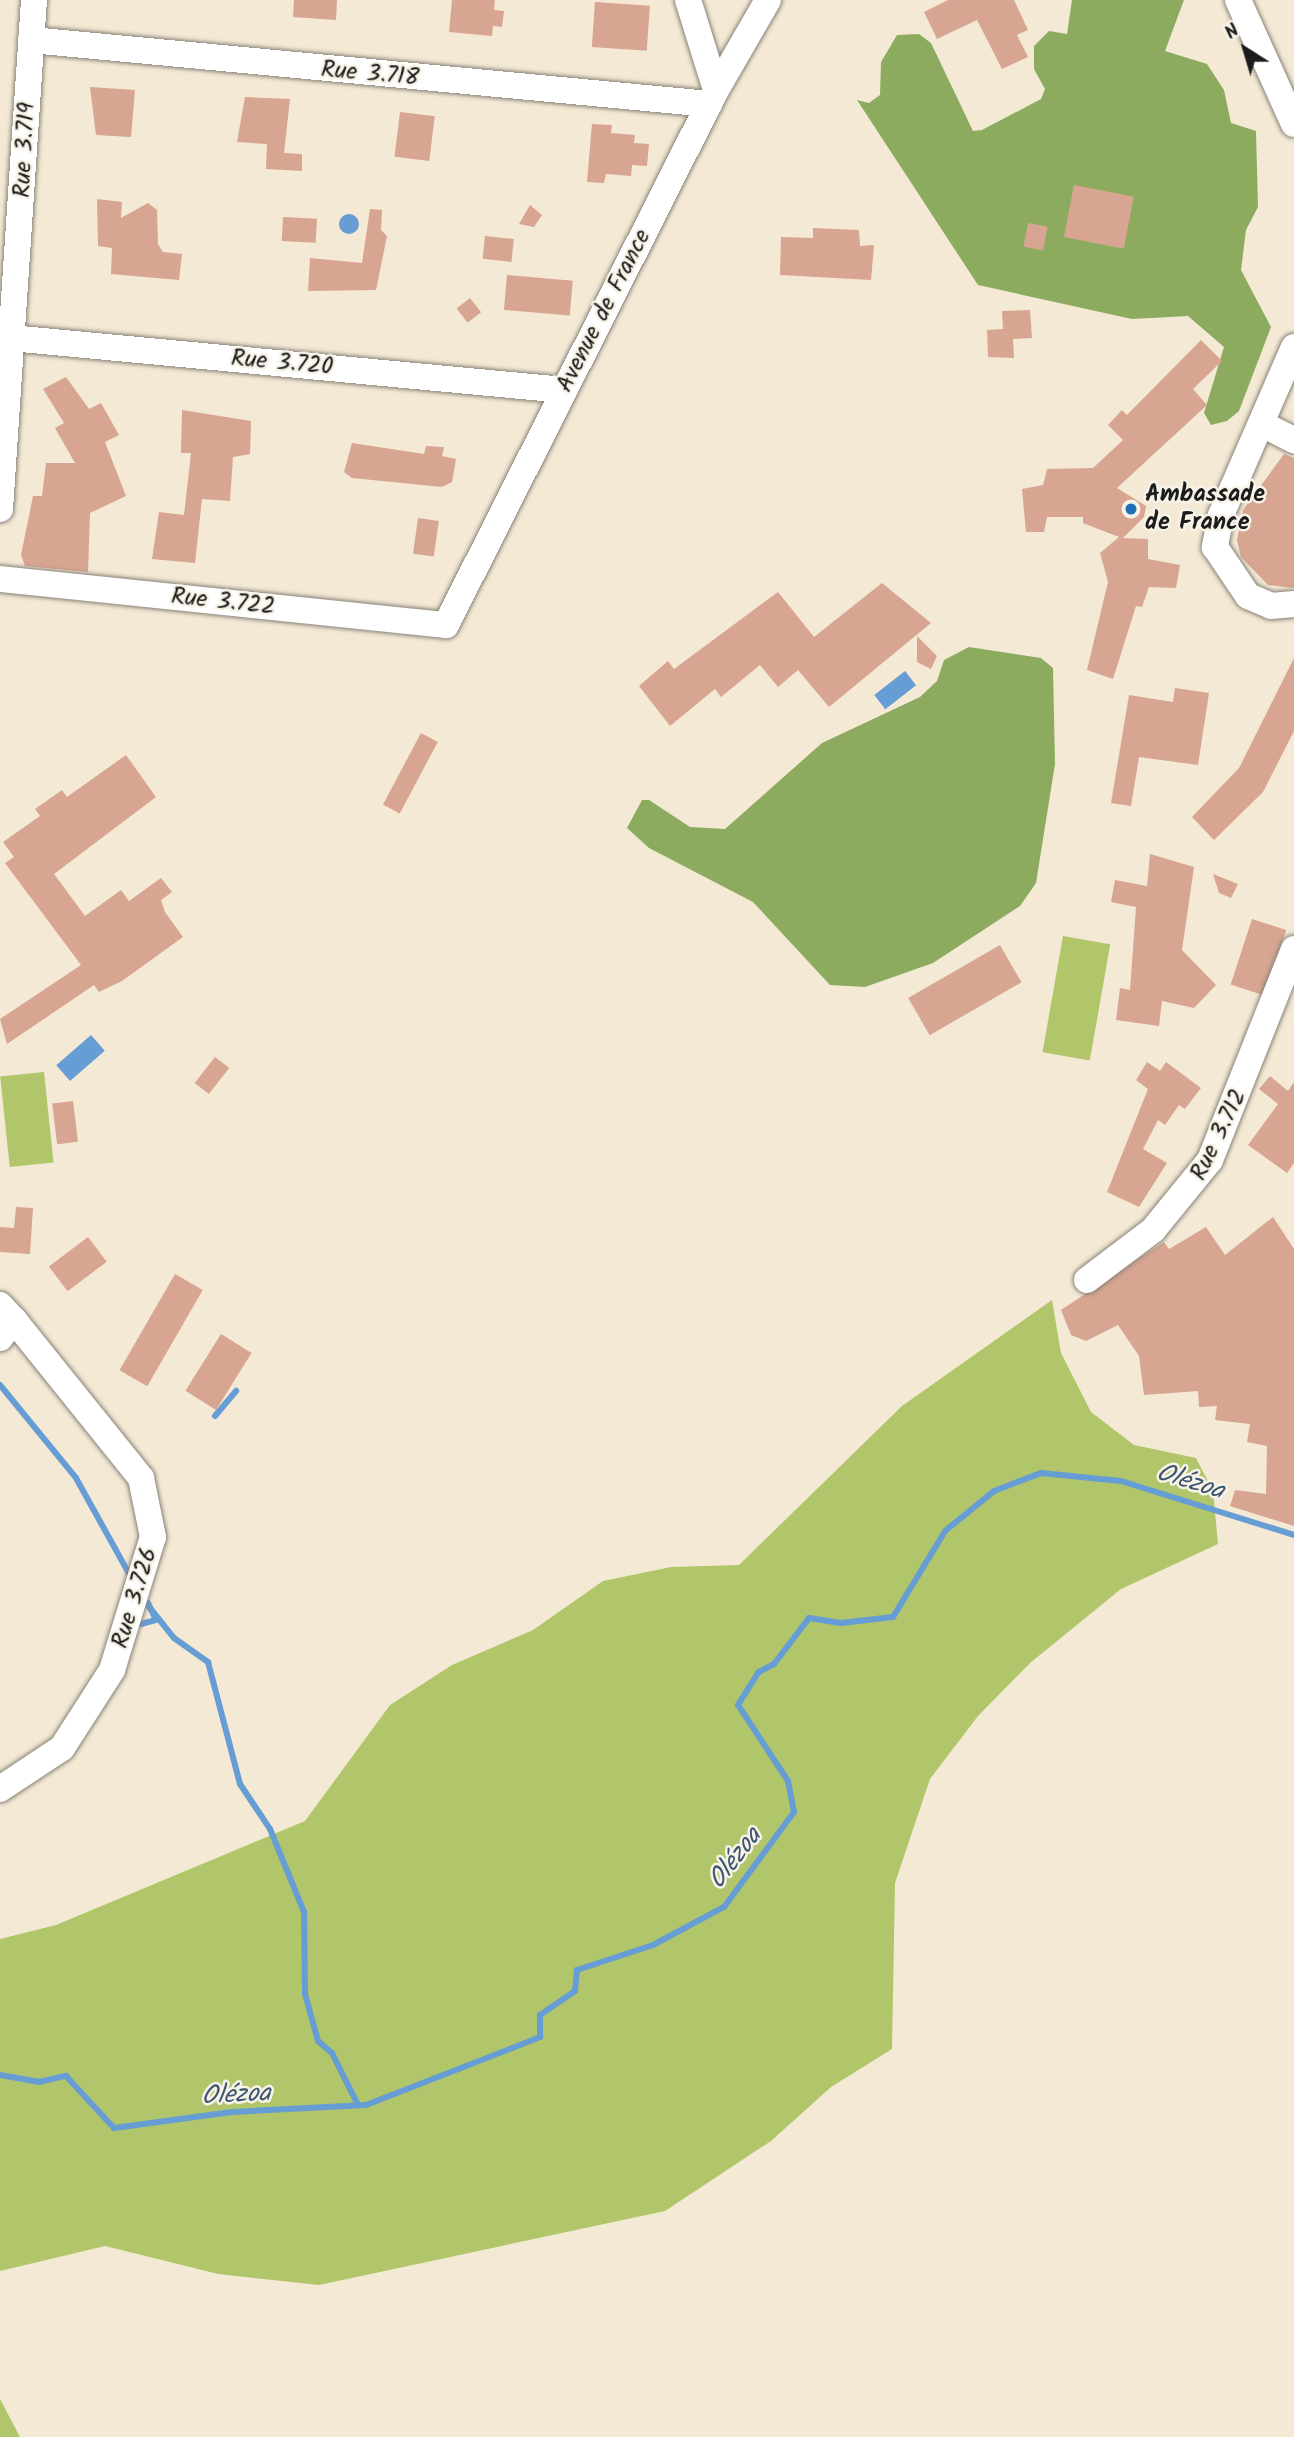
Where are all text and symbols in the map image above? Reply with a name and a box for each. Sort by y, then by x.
north arrow [1210,14,1280,84]
text: N [1219,17,1246,48]
street label: Rue 3.718 [320,55,420,93]
street label: Rue 3.719 [8,101,42,199]
street label: Avenue de France [551,225,657,397]
street label: Rue 3.720 [230,344,334,382]
place label: Ambassade de France [1145,481,1265,537]
marker: Ambassade de France [1123,501,1139,517]
street label: Rue 3.722 [170,582,276,622]
street label: Rue 3.712 [1185,1085,1253,1185]
water label: Olézoa [1152,1458,1228,1508]
street label: Rue 3.726 [106,1544,164,1652]
water label: Olézoa [702,1822,770,1896]
water label: Olézoa [201,2079,271,2113]

